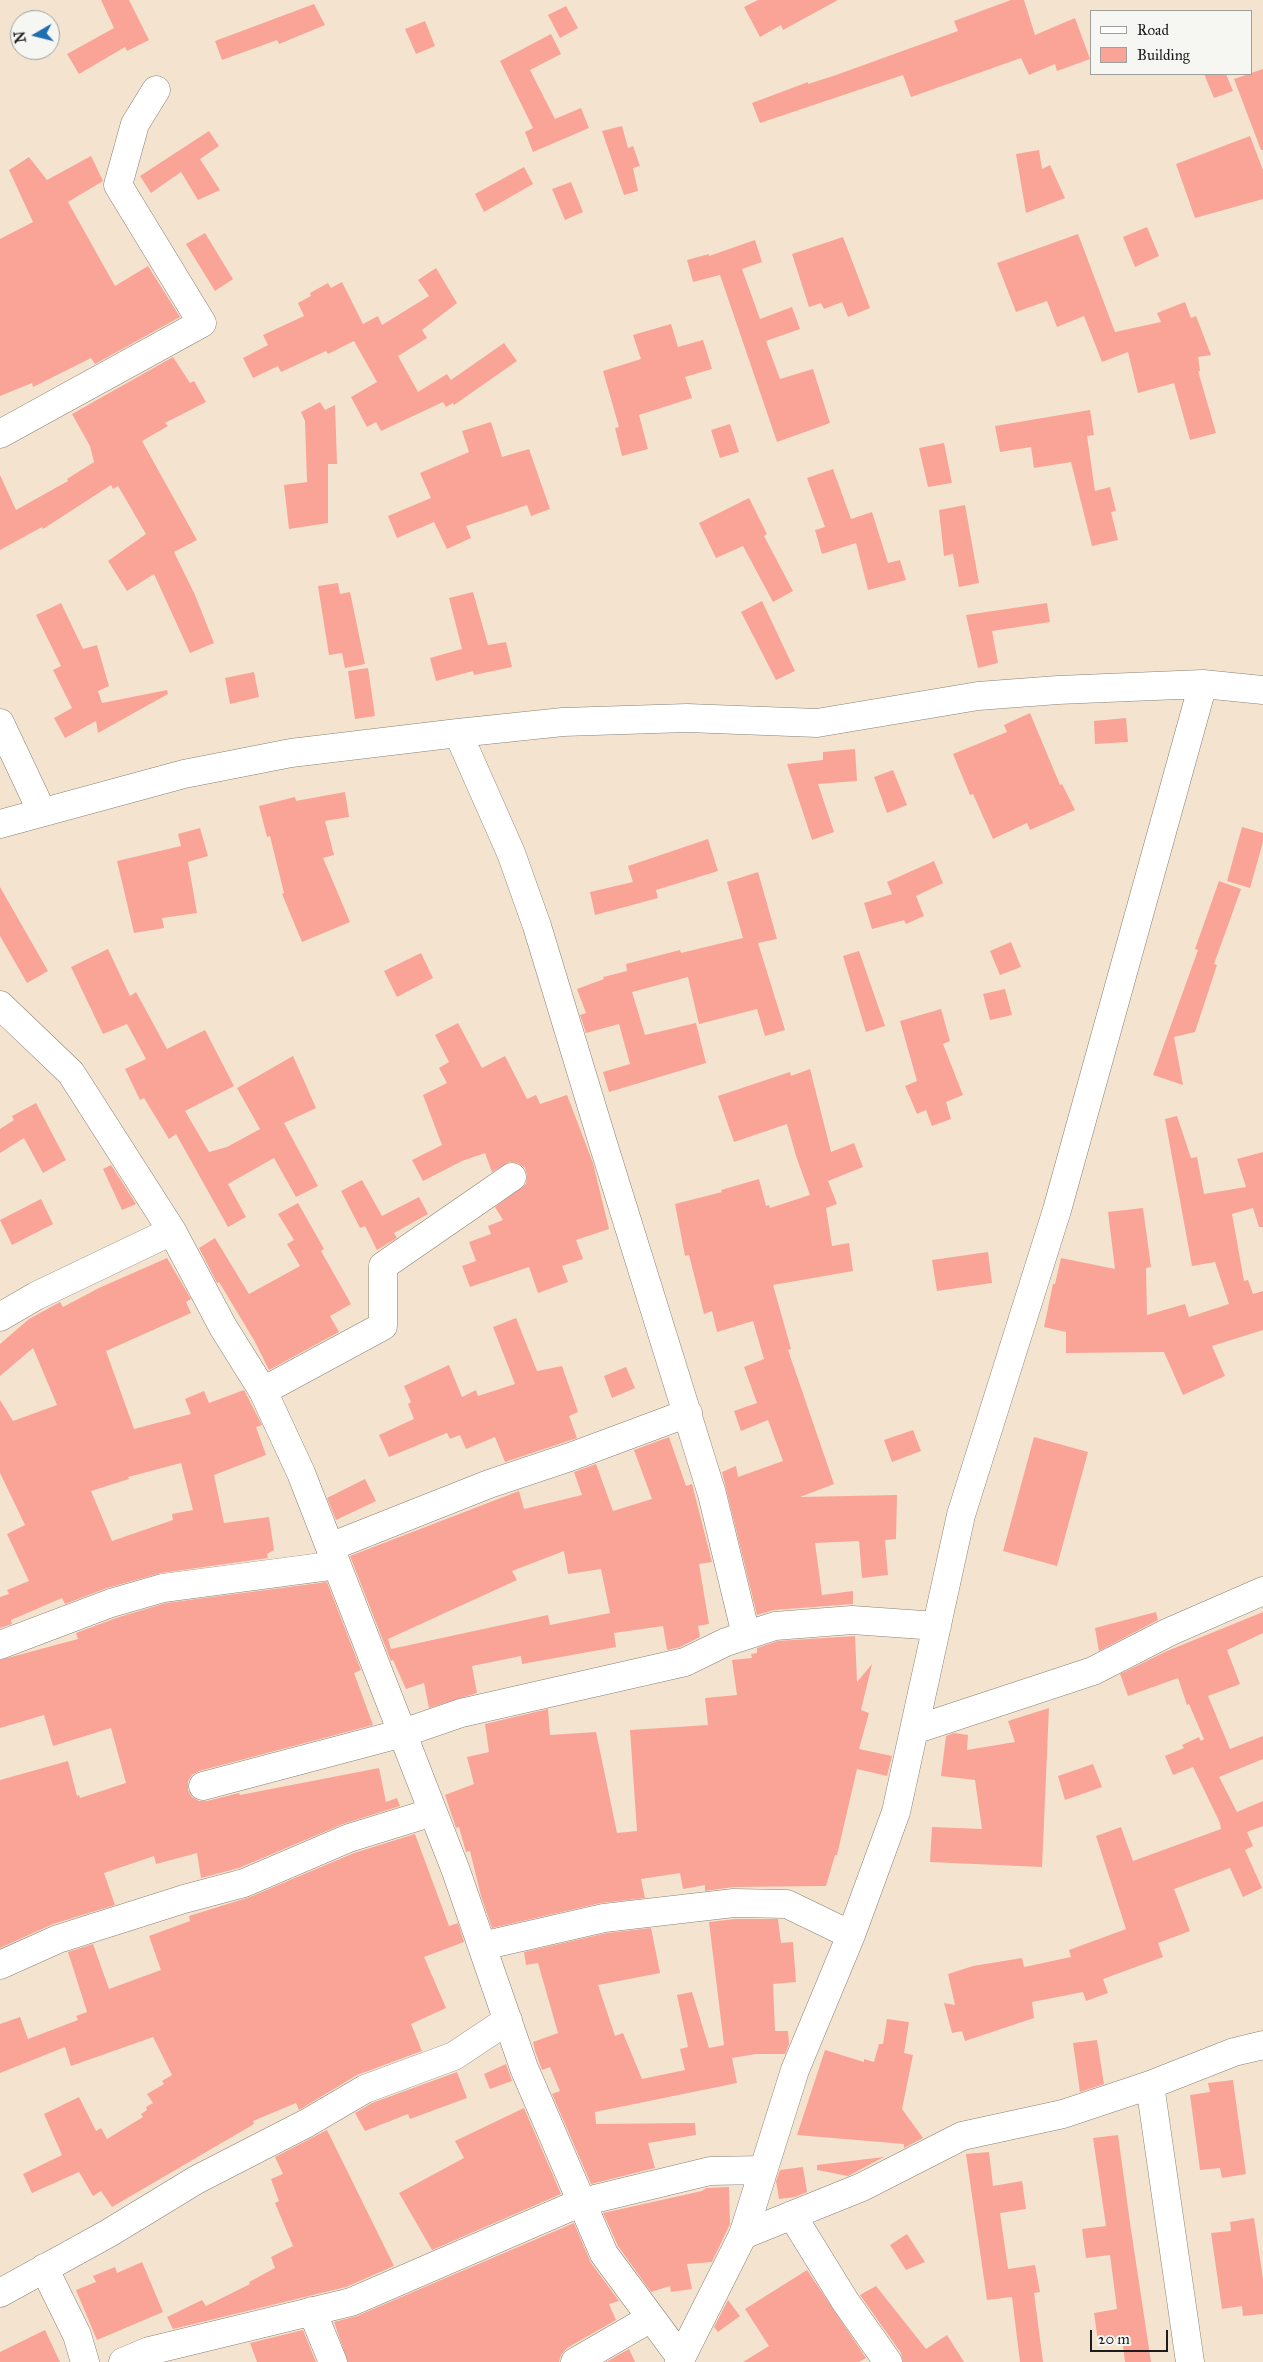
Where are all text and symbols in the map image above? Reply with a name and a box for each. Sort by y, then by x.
north arrow [10,10,60,60]
legend [1090,10,1253,75]
text: Road [1137,21,1169,39]
text: N [11,30,30,44]
text: Building [1137,46,1190,64]
scale bar [1093,2320,1170,2352]
text: 20 m [1098,2330,1130,2348]

